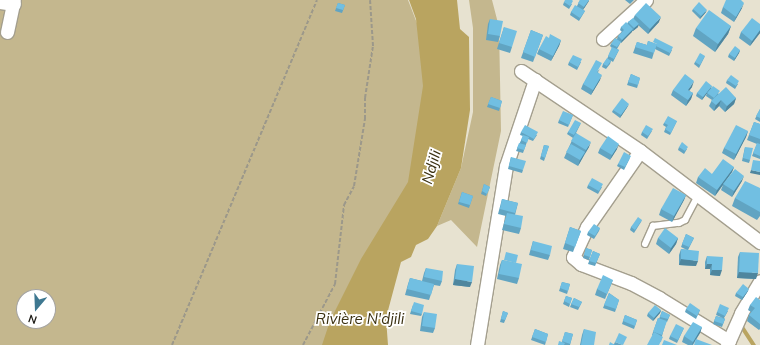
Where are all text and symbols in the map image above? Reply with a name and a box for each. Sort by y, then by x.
water label: Ndjili [418,148,444,186]
north arrow [16,289,56,329]
water label: Rivière N'djili [316,310,404,328]
text: N [26,311,39,327]

